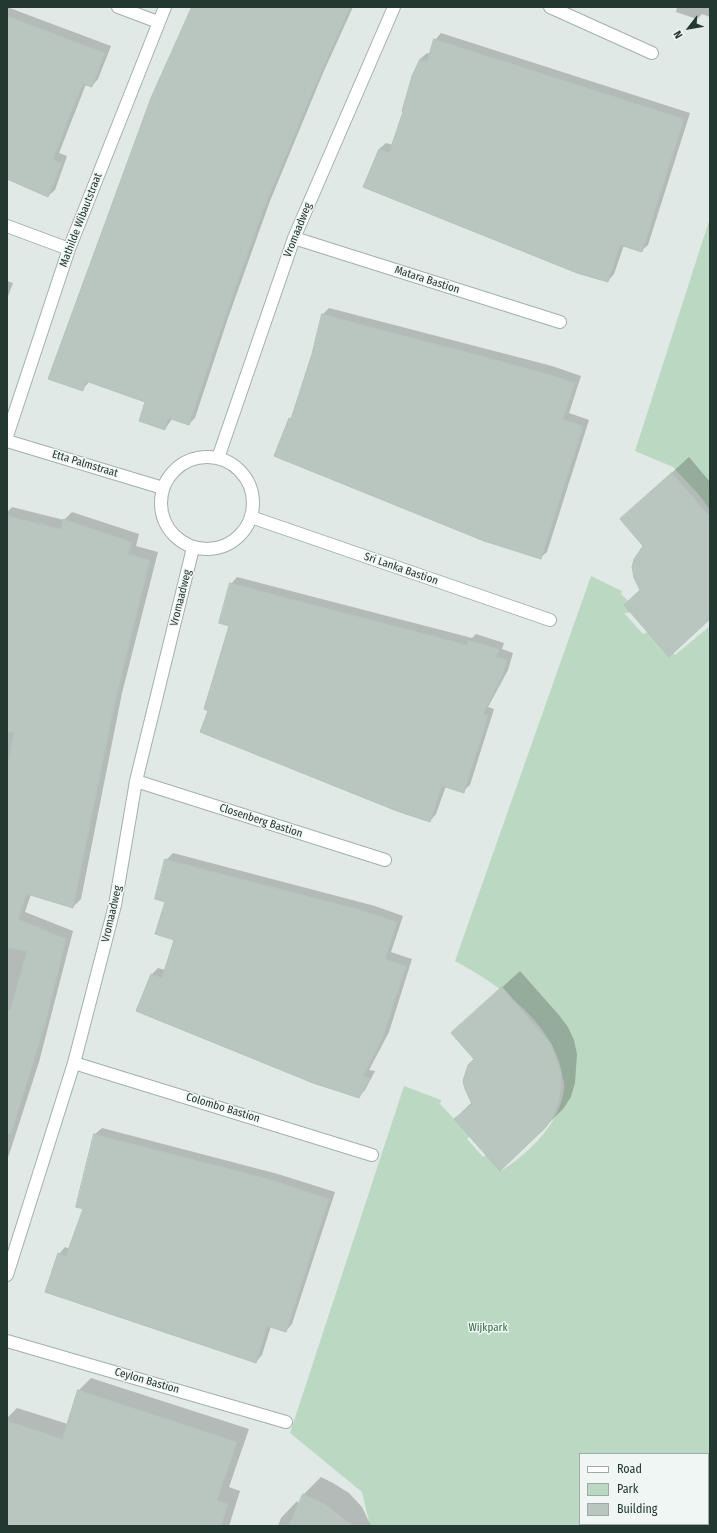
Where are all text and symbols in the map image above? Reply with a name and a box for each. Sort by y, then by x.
north arrow [669,8,709,48]
text: N [671,28,686,41]
street label: Mathilde Wibautstraat [57,171,105,269]
street label: Vromaadweg [281,201,315,259]
street label: Matara Bastion [393,263,461,297]
street label: Etta Palmstraat [51,448,119,480]
street label: Sri Lanka Bastion [362,550,440,588]
street label: Vromaadweg [168,568,194,628]
street label: Closenberg Bastion [218,801,304,841]
street label: Vromaadweg [99,884,125,944]
street label: Colombo Bastion [185,1091,261,1125]
park label: Wijkpark [468,1321,508,1335]
street label: Ceylon Bastion [113,1365,181,1397]
legend [579,1453,709,1525]
text: Road [617,1462,642,1476]
text: Park [617,1482,638,1496]
text: Building [617,1502,657,1516]

